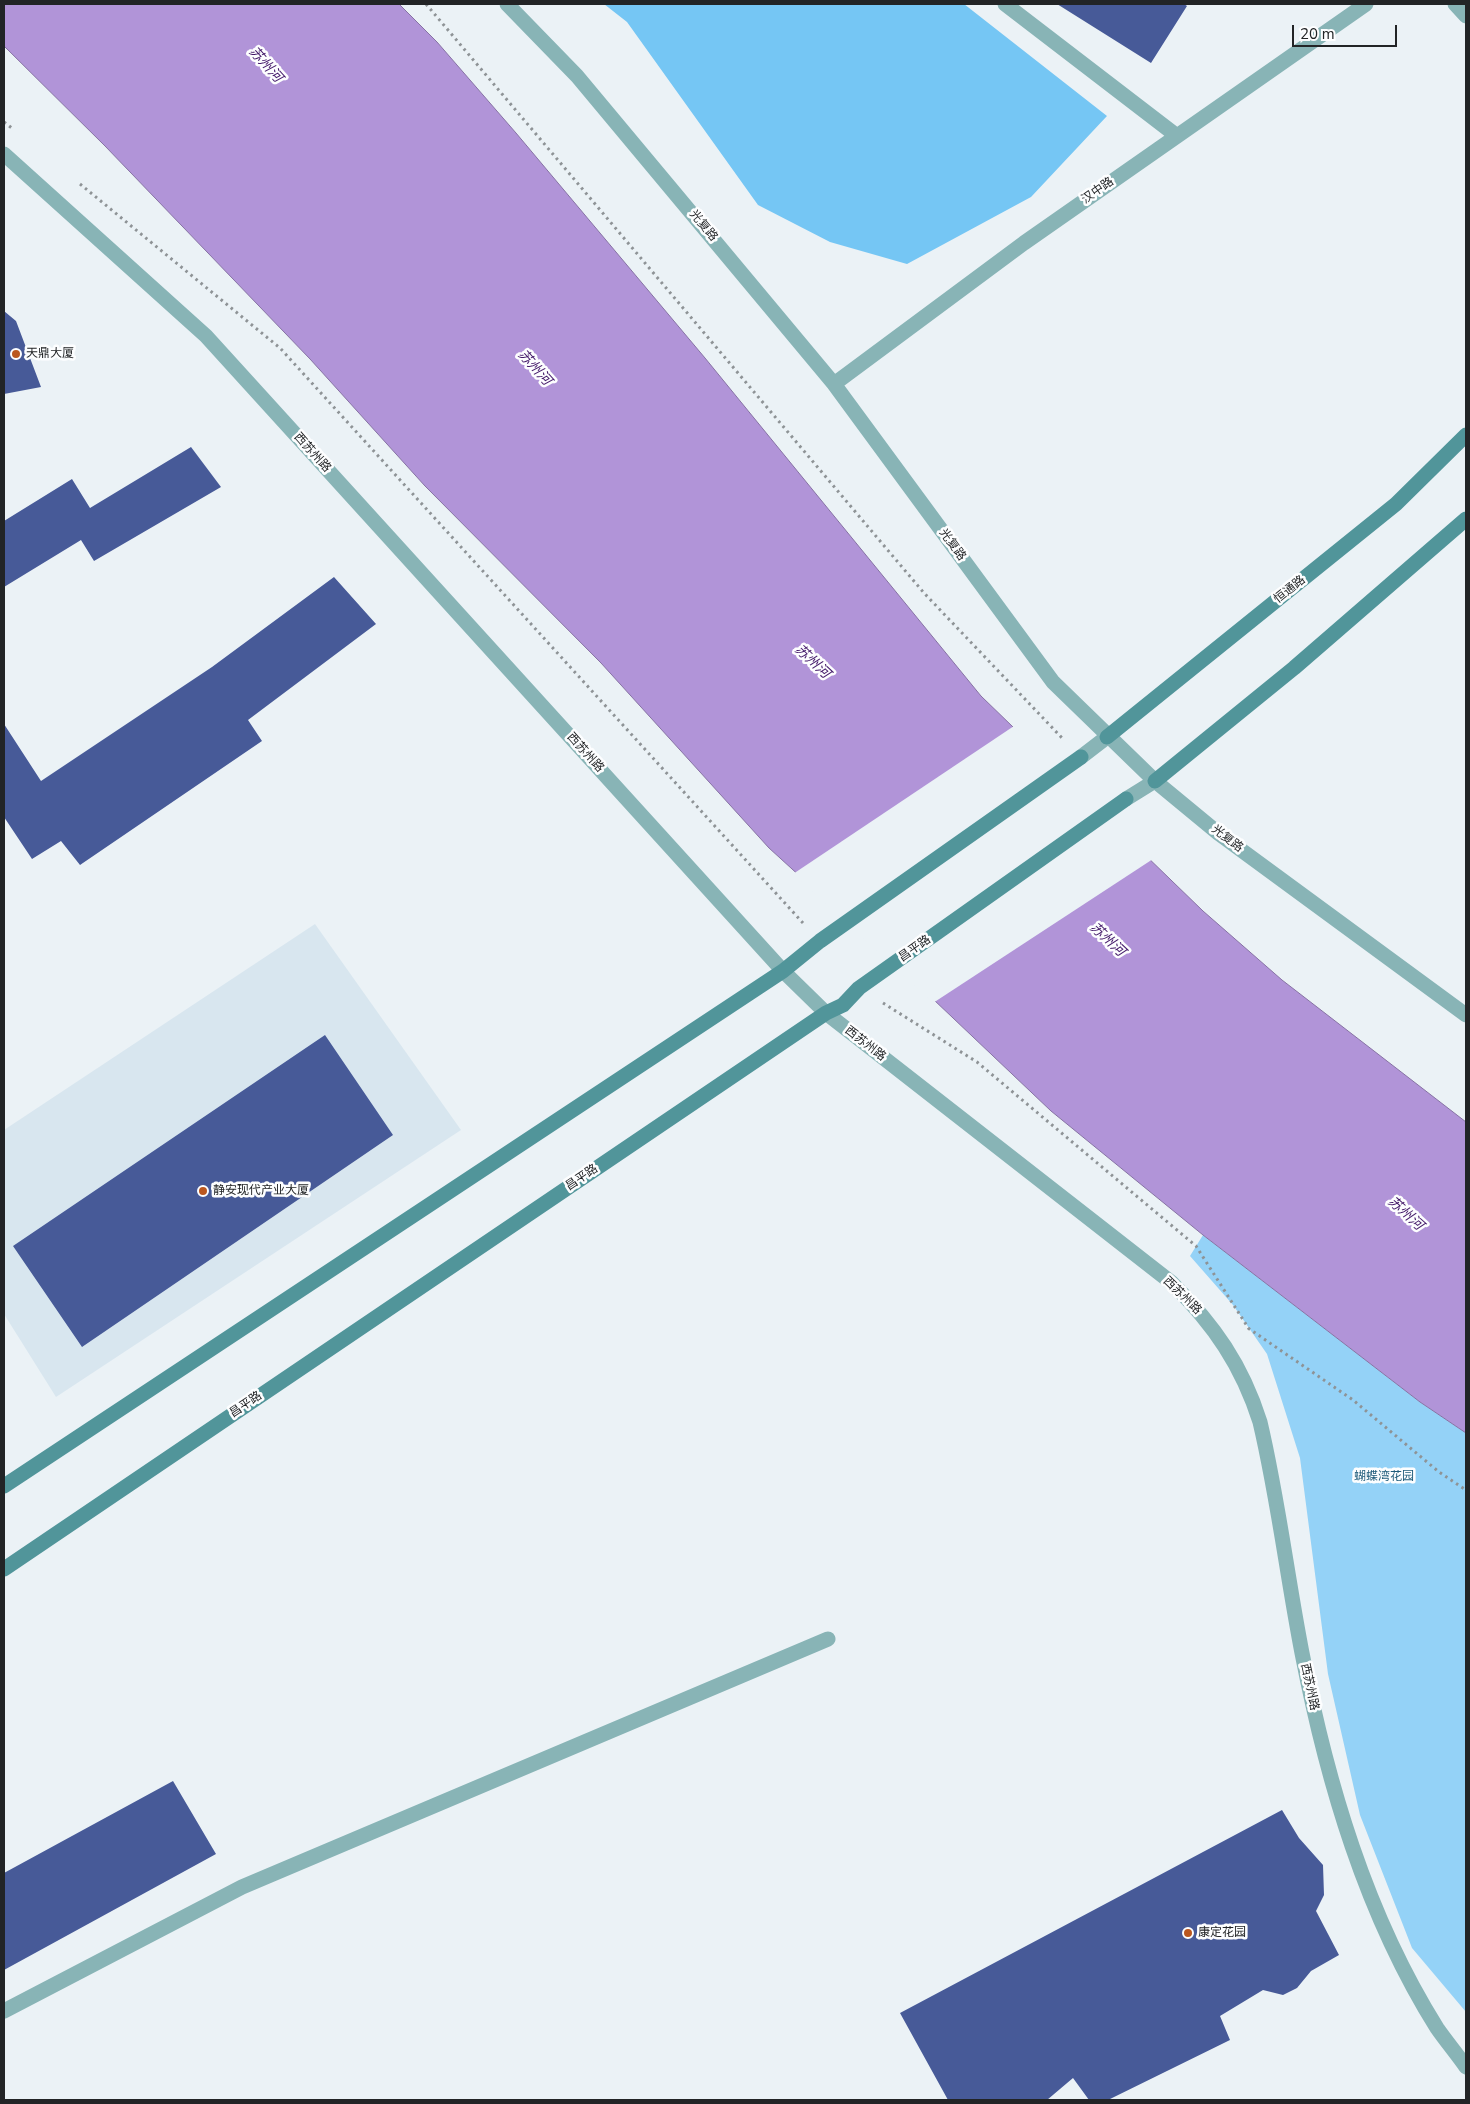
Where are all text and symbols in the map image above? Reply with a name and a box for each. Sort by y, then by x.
scale bar [1295,15,1400,47]
text: 20 m [1300,24,1335,44]
water label: 苏州河 [245,44,285,86]
street label: 汉中路 [1079,175,1117,207]
street label: 光复路 [686,208,720,244]
place label: 天鼎大厦 [26,347,74,361]
water label: 苏州河 [514,347,554,389]
marker: 天鼎大厦 [10,348,22,360]
street label: 西苏州路 [291,430,333,476]
street label: 光复路 [936,526,968,564]
street label: 恒通路 [1271,573,1309,607]
water label: 苏州河 [791,642,833,682]
street label: 西苏州路 [564,730,606,776]
street label: 光复路 [1208,822,1246,856]
water label: 苏州河 [1086,920,1128,960]
street label: 昌平路 [896,933,934,965]
street label: 西苏州路 [842,1024,888,1064]
street label: 昌平路 [563,1162,601,1194]
place label: 静安现代产业大厦 [213,1184,309,1198]
marker: 静安现代产业大厦 [197,1185,209,1197]
water label: 苏州河 [1384,1194,1426,1234]
street label: 西苏州路 [1160,1274,1204,1318]
street label: 昌平路 [227,1389,265,1421]
park label: 蝴蝶湾花园 [1354,1470,1414,1484]
street label: 西苏州路 [1297,1662,1321,1712]
place label: 康定花园 [1198,1926,1246,1940]
marker: 康定花园 [1182,1927,1194,1939]

